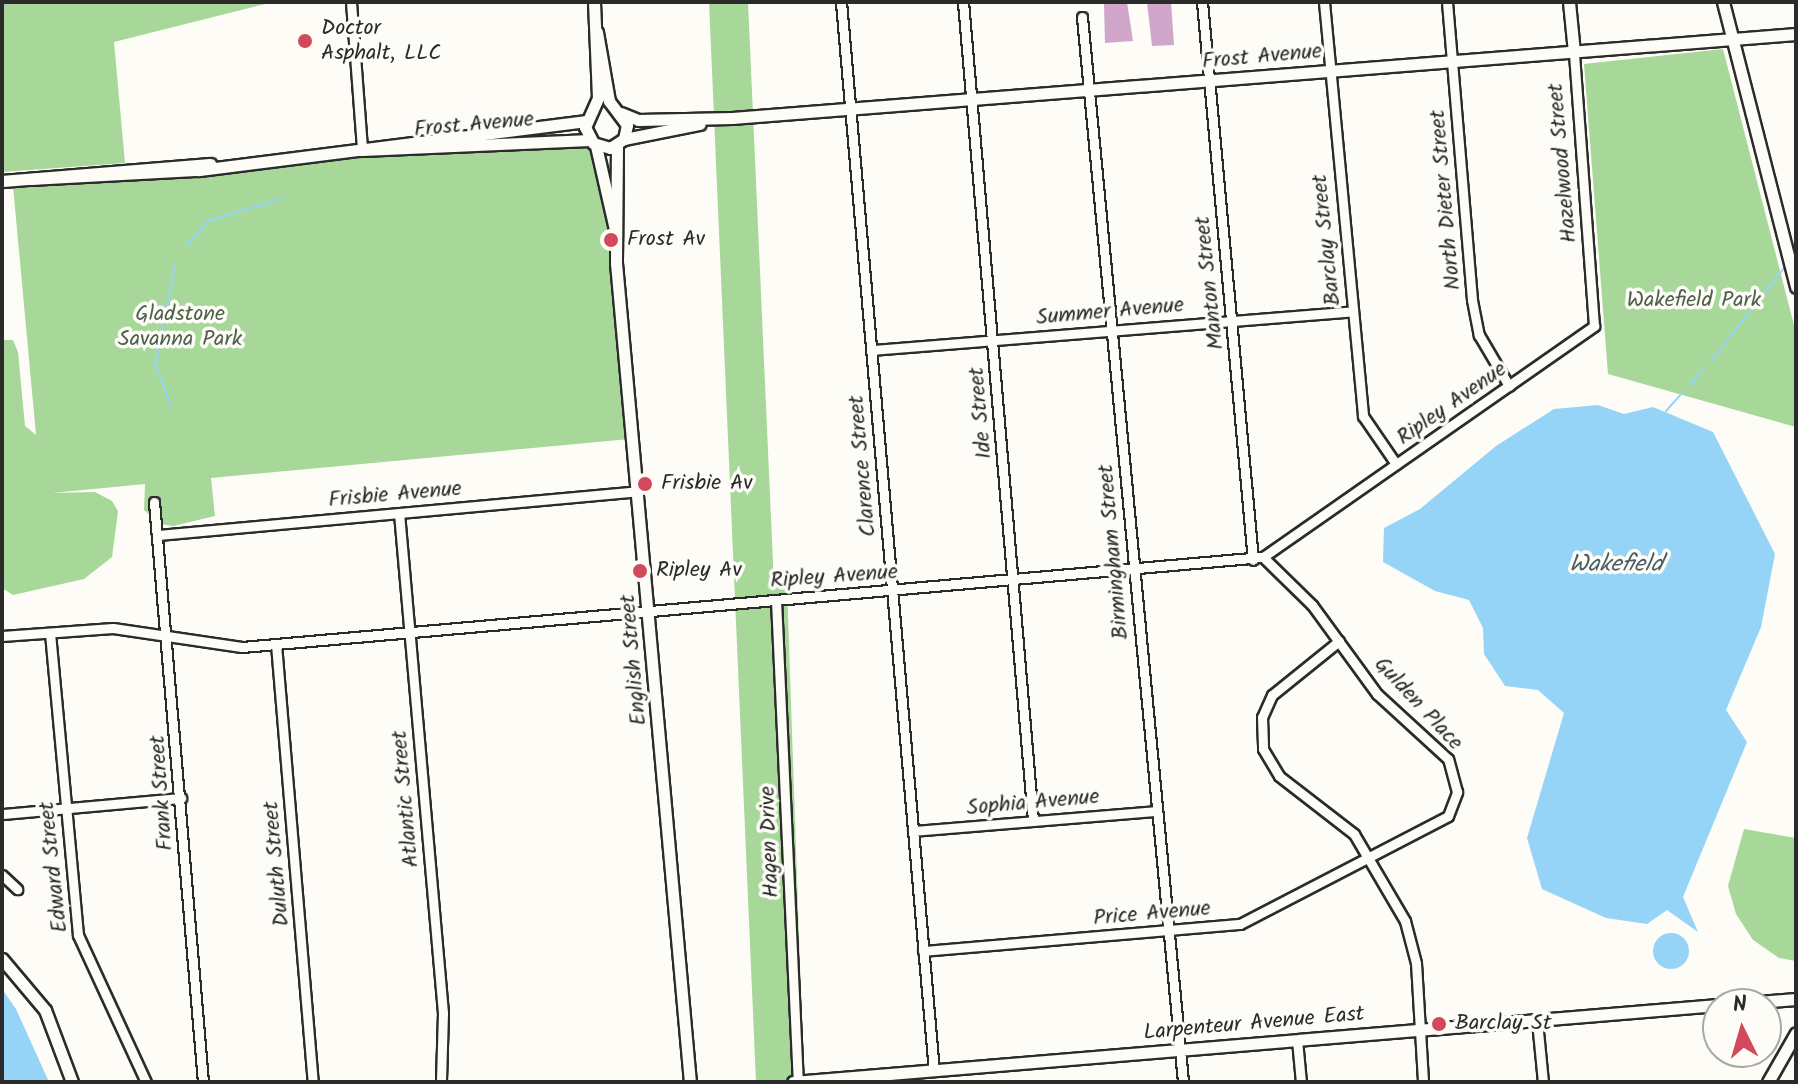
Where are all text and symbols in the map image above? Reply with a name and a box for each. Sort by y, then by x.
place label: Doctor Asphalt, LLC [321,15,441,66]
marker: Doctor Asphalt, LLC [296,32,314,50]
street label: Frost Avenue [1201,39,1323,75]
street label: Hazelwood Street [1543,82,1583,244]
street label: Frost Avenue [413,107,535,143]
street label: North Dieter Street [1425,109,1467,291]
street label: Barclay Street [1307,173,1347,307]
street label: Manton Street [1190,215,1230,351]
place label: Frost Av [627,227,705,253]
marker: Frost Av [602,231,620,249]
park label: Wakefield Park [1627,288,1761,314]
street label: Summer Avenue [1035,292,1185,332]
park label: Gladstone Savanna Park [118,301,242,352]
street label: Ripley Avenue [1392,357,1512,451]
street label: Ide Street [964,366,998,460]
street label: Clarence Street [844,394,882,538]
street label: Birmingham Street [1093,463,1135,641]
place label: Frisbie Av [661,471,753,497]
marker: Frisbie Av [636,475,654,493]
street label: Frisbie Avenue [327,476,463,514]
water label: Wakefield [1569,551,1663,579]
place label: Ripley Av [656,558,742,584]
street label: Ripley Avenue [769,559,899,595]
marker: Ripley Av [631,562,649,580]
street label: English Street [615,593,653,727]
street label: Gulden Place [1368,652,1468,756]
street label: Atlantic Street [387,729,425,869]
street label: Frank Street [145,734,179,852]
street label: Sophia Avenue [966,784,1100,822]
street label: Hagen Drive [755,786,785,898]
street label: Edward Street [34,800,74,934]
street label: Duluth Street [258,800,296,928]
street label: Price Avenue [1092,896,1212,932]
north arrow [1702,988,1782,1068]
text: N [1732,988,1748,1024]
street label: Larpenteur Avenue East [1143,1001,1365,1047]
place label: Barclay St [1455,1011,1551,1037]
marker: Barclay St [1430,1015,1448,1033]

